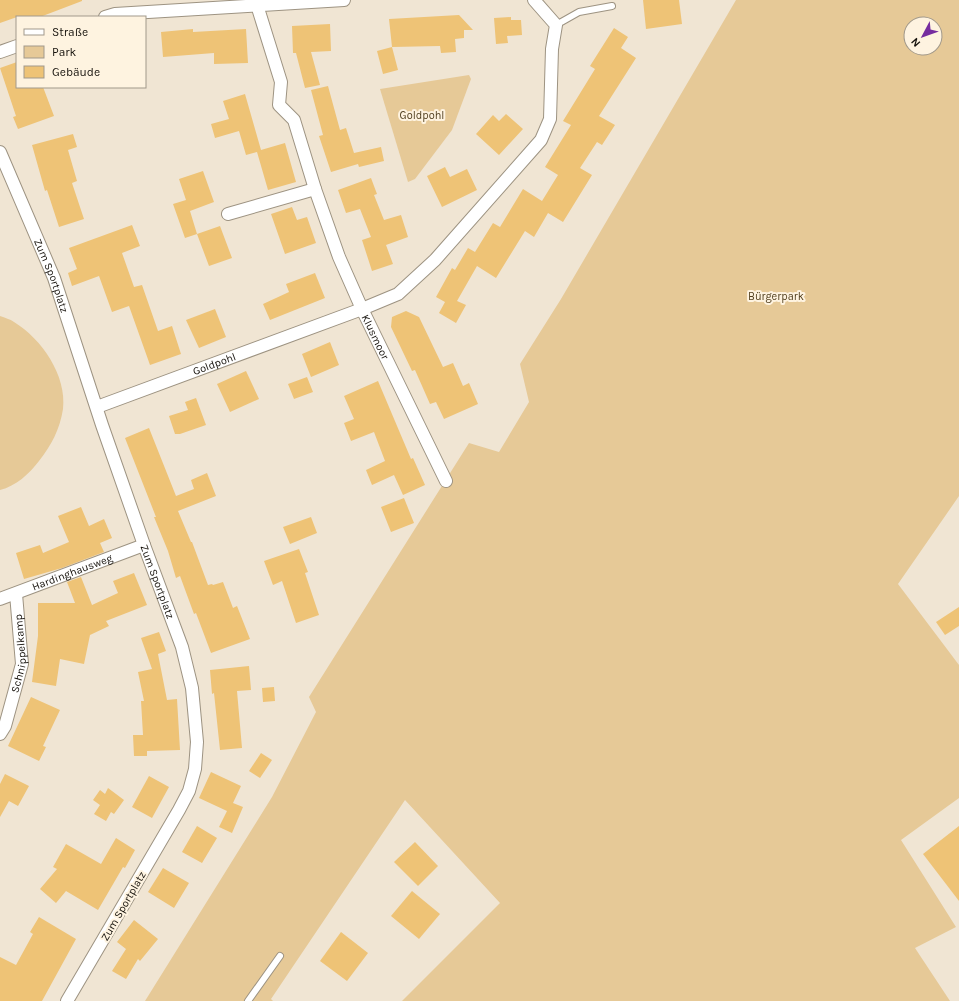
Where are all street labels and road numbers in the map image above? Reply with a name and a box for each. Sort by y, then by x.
street label: Zum Sportplatz [31,237,71,314]
street label: Klusmoor [359,312,392,362]
street label: Goldpohl [191,350,238,378]
street label: Zum Sportplatz [137,543,177,621]
street label: Hardinghausweg [30,551,115,593]
street label: Schnippelkamp [8,614,29,694]
street label: Zum Sportplatz [98,869,149,943]

